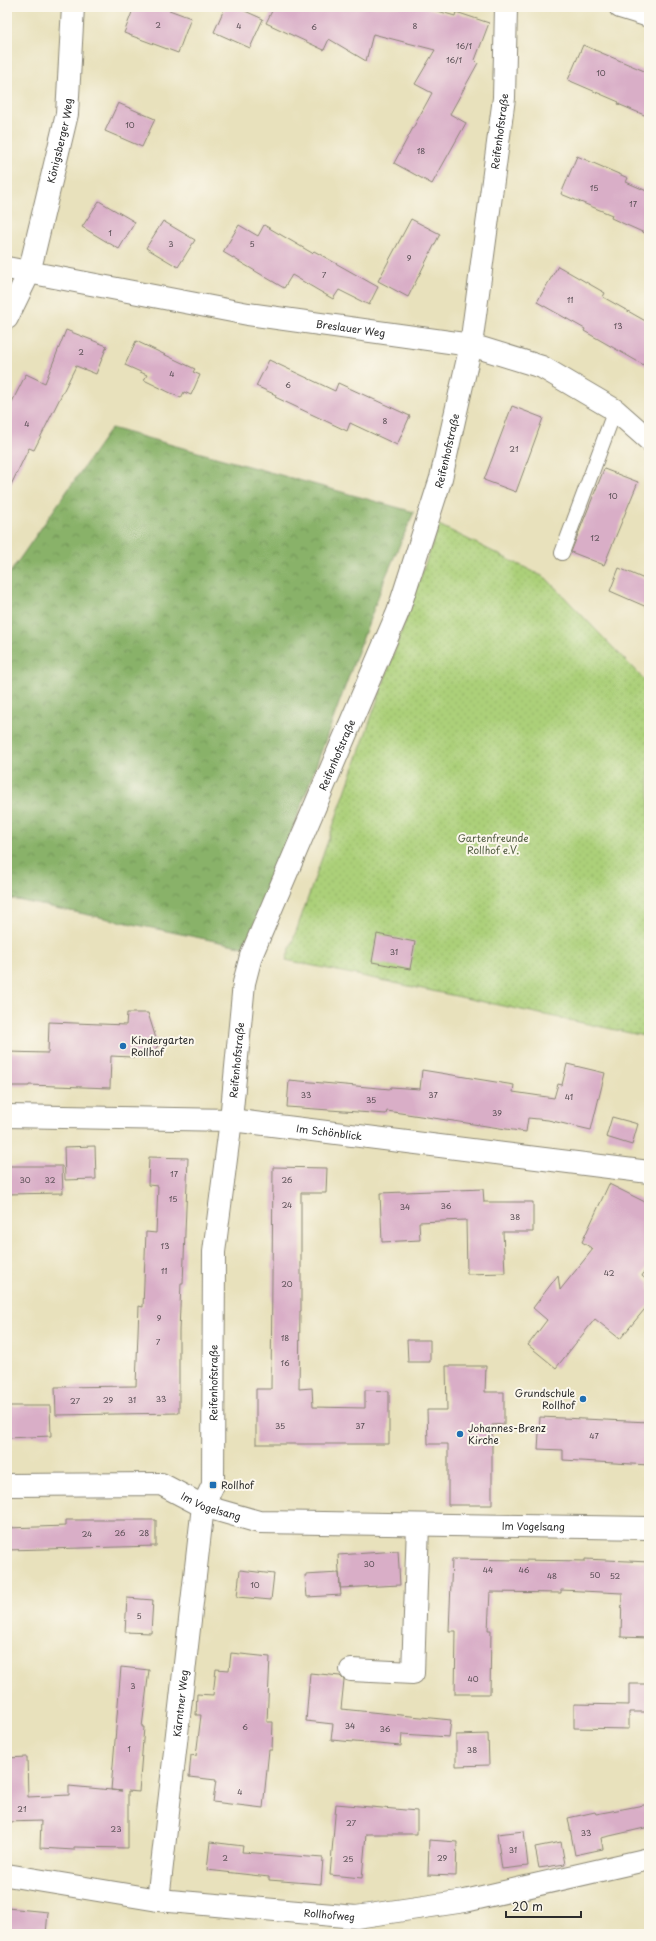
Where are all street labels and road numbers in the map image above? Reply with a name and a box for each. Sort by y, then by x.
street label: Reifenhofstraße [487,93,511,170]
street label: Königsberger Weg [43,97,75,185]
street label: Breslauer Weg [315,316,386,340]
street label: Reifenhofstraße [430,412,462,490]
street label: Reifenhofstraße [315,717,358,793]
street label: Reifenhofstraße [225,1021,247,1099]
street label: Im Schönblick [295,1120,363,1143]
street label: Reifenhofstraße [205,1345,221,1421]
street label: Im Vogelsang [179,1488,243,1524]
street label: Im Vogelsang [502,1518,565,1534]
street label: Kärntner Weg [169,1669,191,1737]
street label: Rollhofweg [303,1905,356,1924]

